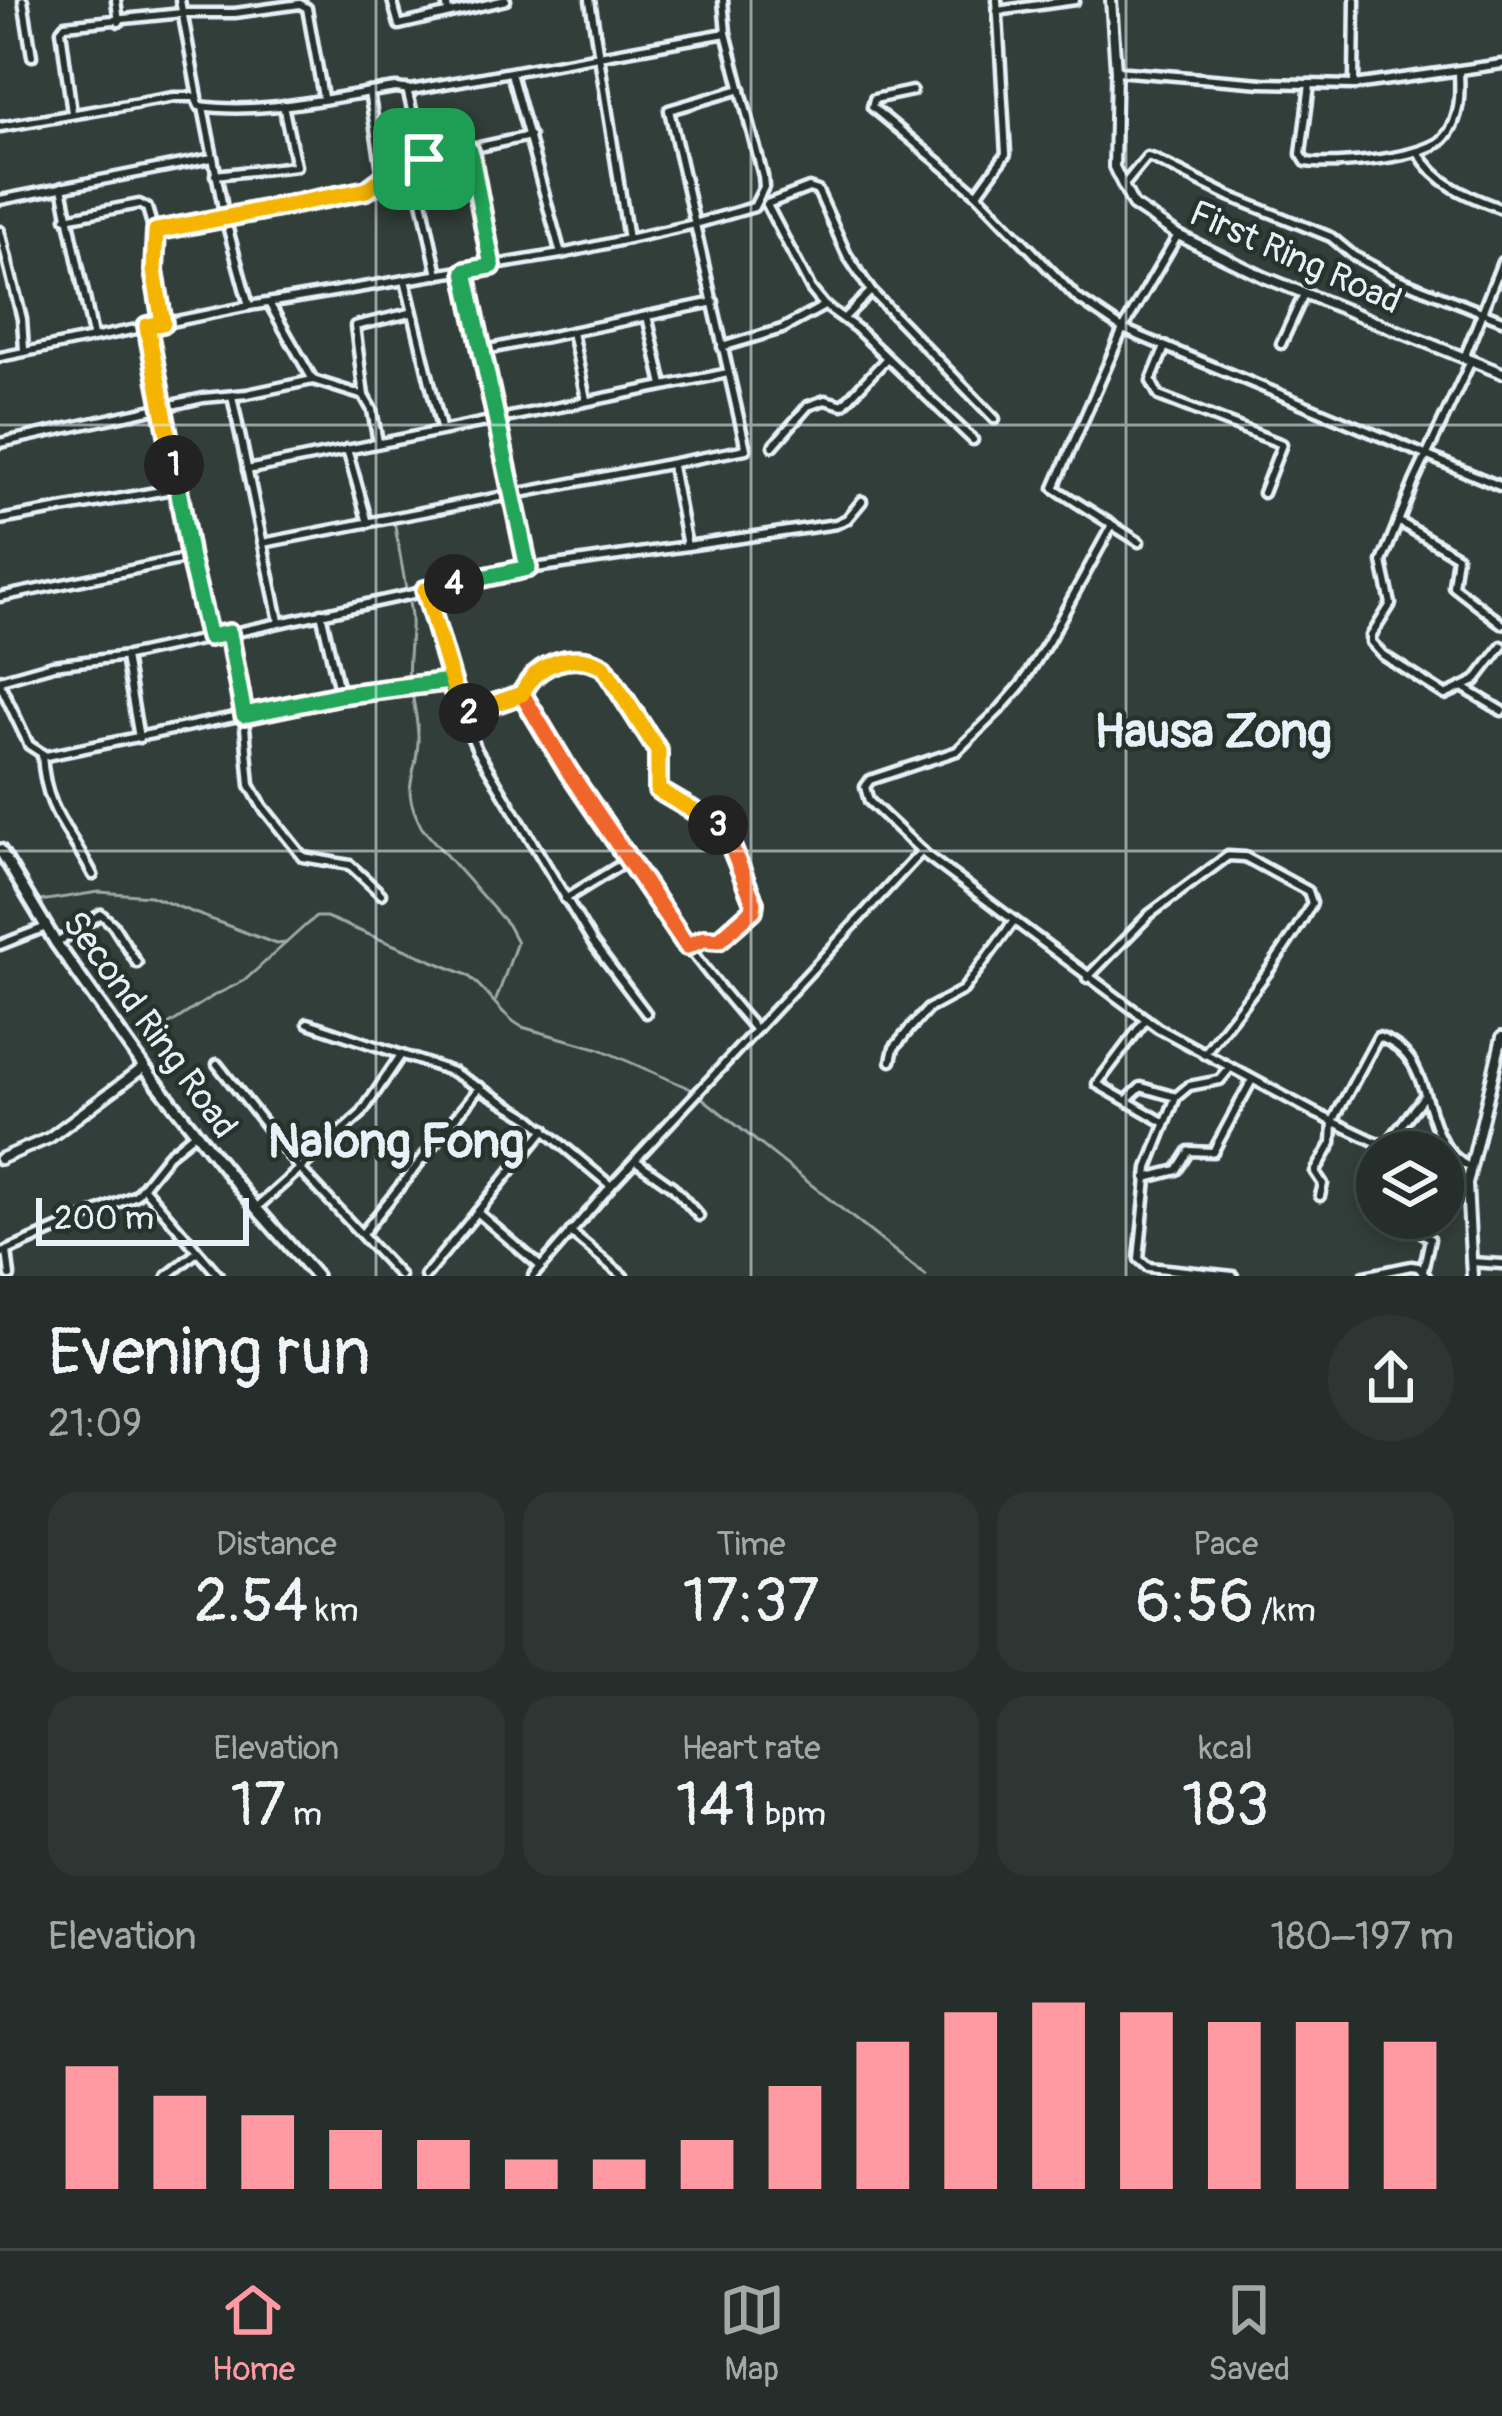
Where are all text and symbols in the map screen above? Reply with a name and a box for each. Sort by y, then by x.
pin [373,108,475,210]
icon: arrive [391,126,457,192]
street label: First Ring Road [1183,191,1408,324]
pin: 1 [144,435,204,495]
text: 1 [168,444,180,485]
pin: 4 [424,554,484,614]
text: 4 [444,563,464,604]
pin: 2 [439,683,499,743]
text: 2 [460,692,478,733]
district label: Hausa Zong [1094,702,1332,762]
pin: 3 [688,795,748,855]
text: 3 [709,804,727,845]
street label: Second Ring Road [52,903,247,1147]
district label: Nalong Fong [268,1112,524,1172]
map controls [1356,1131,1464,1239]
button: layers [1356,1131,1464,1239]
scale bar [36,1192,249,1245]
text: 200 m [54,1198,154,1239]
text: Evening run [48,1312,371,1395]
button: share [1328,1315,1454,1441]
text: 21:09 [48,1399,142,1448]
text: Distance [216,1524,337,1565]
text: Time [717,1524,785,1565]
text: Pace [1193,1524,1258,1565]
text: 2.54 [194,1565,308,1640]
text: 17:37 [683,1565,819,1640]
text: 6:56 [1135,1565,1254,1640]
text: km [308,1590,358,1631]
text: /km [1254,1590,1316,1631]
text: Elevation [213,1728,339,1769]
text: Heart rate [681,1728,821,1769]
text: kcal [1199,1728,1253,1769]
text: 17 [230,1769,286,1844]
text: 141 [676,1769,758,1844]
text: 183 [1182,1769,1269,1844]
text: m [286,1794,322,1835]
text: bpm [758,1794,826,1835]
text: Elevation [48,1912,197,1961]
text: 180–197 m [1270,1912,1454,1961]
tab: Home [212,2277,295,2390]
tab: Map [719,2277,785,2390]
tab: Saved [1208,2277,1290,2390]

